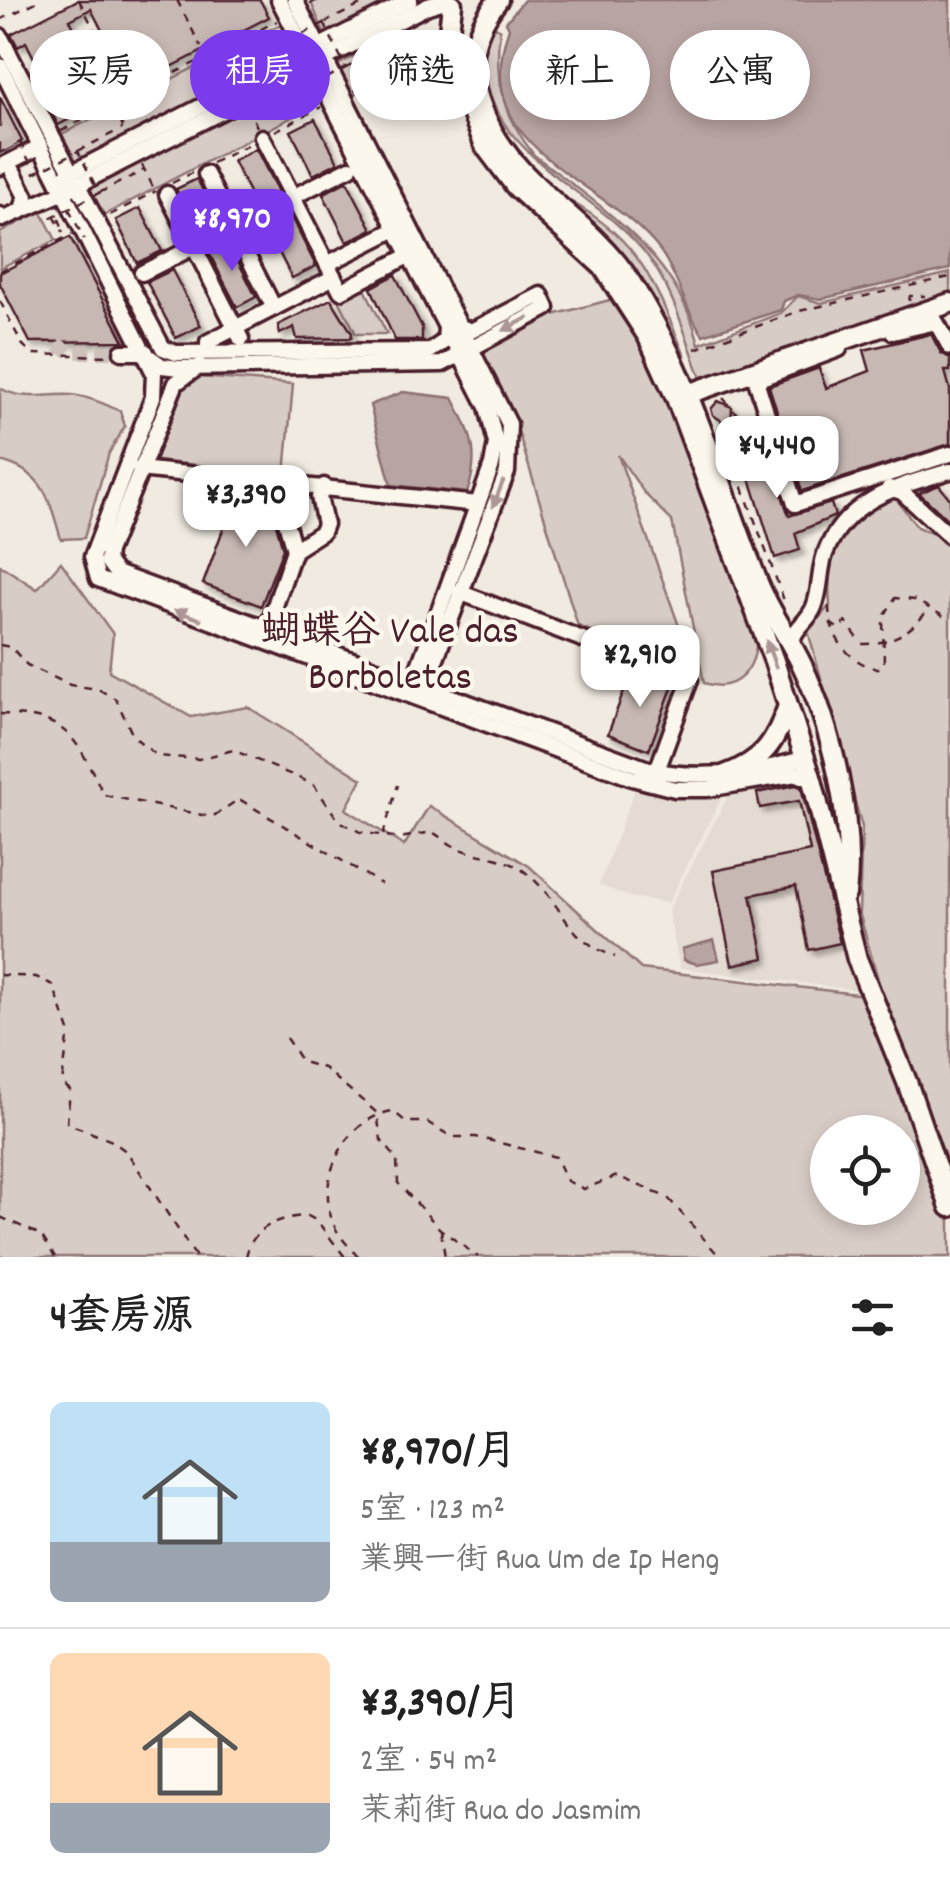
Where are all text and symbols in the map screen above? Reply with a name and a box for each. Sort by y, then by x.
chip: 买房 [30,30,170,120]
chip: 租房 [190,30,330,120]
chip: 筛选 [350,30,490,120]
chip: 新上 [510,30,650,120]
chip: 公寓 [670,30,810,120]
pin: ¥8,970 [151,189,313,274]
text: ¥8,970 [193,198,271,244]
one-way arrow [501,315,530,332]
pin: ¥4,440 [696,416,858,501]
text: ¥4,440 [738,425,816,471]
pin: ¥3,390 [165,465,327,550]
text: ¥3,390 [205,474,287,520]
one-way arrow [489,480,505,510]
district label: 蝴蝶谷 Vale das Borboletas [261,606,519,709]
one-way arrow [173,607,203,622]
pin: ¥2,910 [559,625,721,710]
text: ¥2,910 [603,634,677,680]
one-way arrow [763,638,778,668]
map controls [810,1115,920,1225]
button: locate [810,1115,920,1225]
text: 4套房源 [50,1290,193,1350]
icon: filters [845,1290,900,1345]
text: ¥8,970/月 [360,1425,517,1485]
icon: home [130,1442,250,1562]
text: 5室 · 123 m² [360,1489,505,1535]
text: 業興一街 Rua Um de Ip Heng [360,1539,719,1585]
text: ¥3,390/月 [360,1676,522,1736]
icon: home [130,1693,250,1813]
text: 2室 · 54 m² [360,1740,497,1786]
text: 茉莉街 Rua do Jasmim [360,1790,642,1836]

